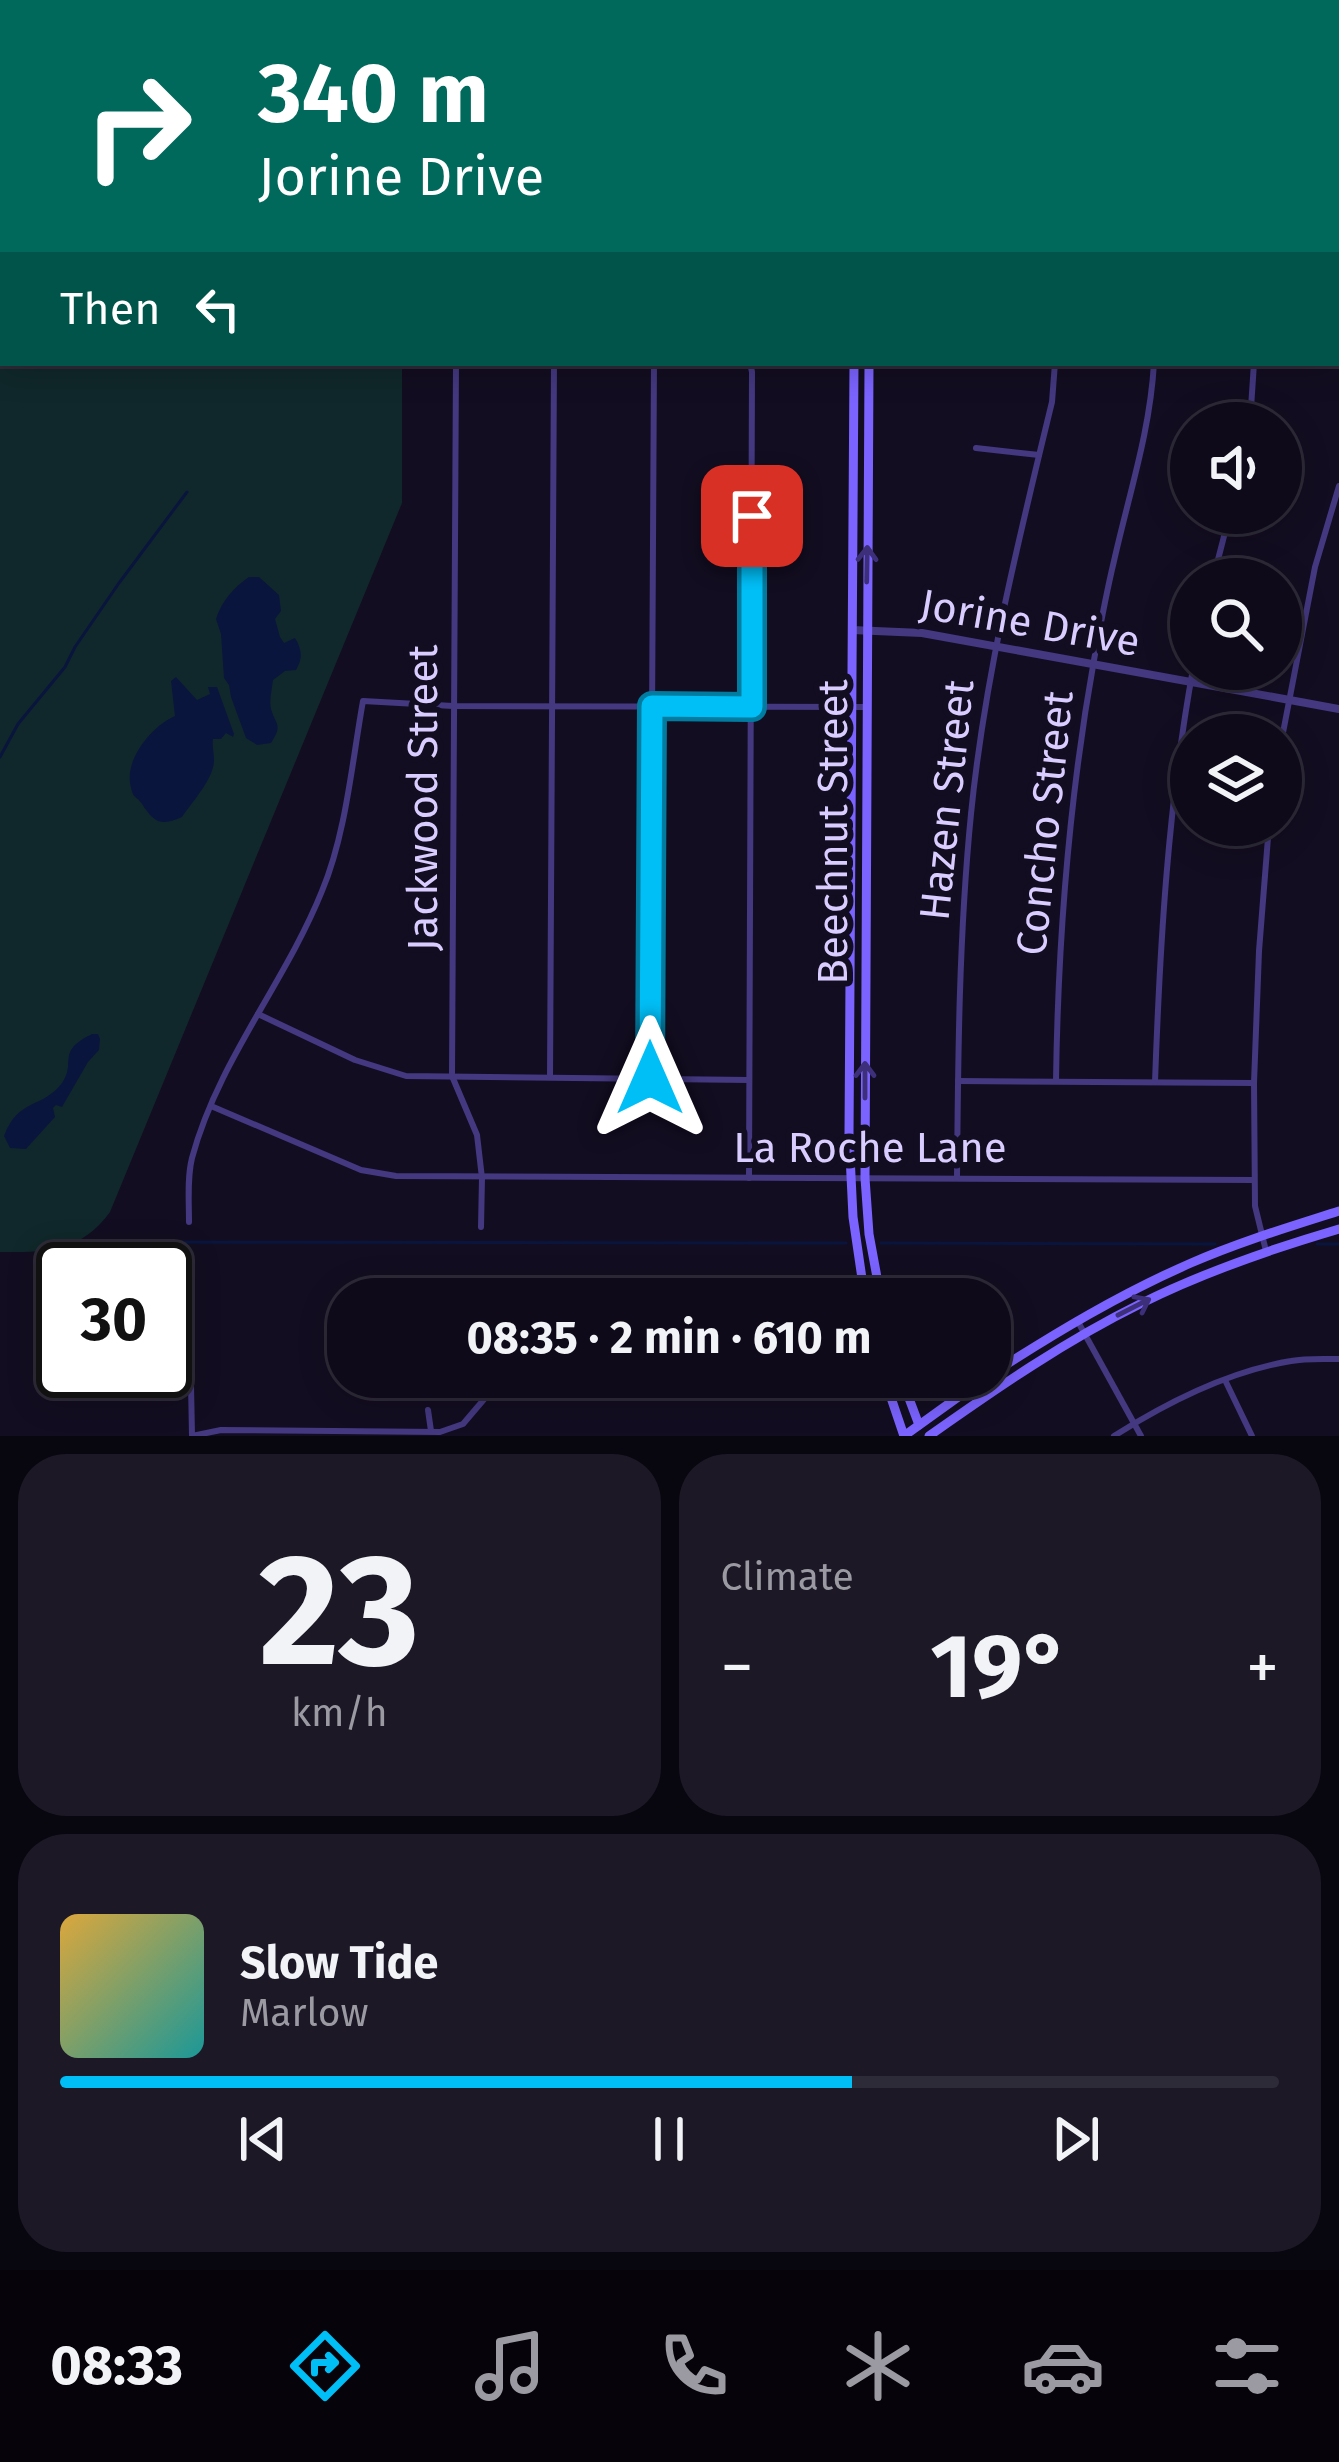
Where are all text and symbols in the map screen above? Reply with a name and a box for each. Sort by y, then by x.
text: 340 m [258,43,489,144]
icon: right [60,48,216,204]
text: Jorine Drive [258,145,544,209]
icon: left [185,276,251,342]
text: Then [60,282,161,336]
map controls [1170,402,1302,846]
button: sound [1170,402,1302,534]
pin [701,465,803,567]
icon: arrive [719,483,785,549]
one-way arrow [856,545,879,584]
button: search [1170,558,1302,690]
street label: Jorine Drive [916,579,1144,667]
street label: Jackwood Street [398,644,448,951]
street label: Hazen Street [909,676,985,923]
street label: Beechnut Street [808,679,858,985]
street label: Concho Street [1006,687,1084,958]
button: layers [1170,714,1302,846]
position arrow [587,1015,713,1141]
one-way arrow [854,1061,876,1100]
street label: La Roche Lane [733,1123,1007,1173]
speed limit sign: 30 [36,1242,192,1398]
one-way arrow [1116,1295,1151,1318]
text: 08:35 · 2 min · 610 m [466,1311,872,1365]
text: 23 [259,1518,420,1705]
text: Climate [721,1554,854,1600]
text: 19° [930,1613,1069,1721]
text: − [721,1628,754,1707]
text: + [1246,1628,1279,1707]
text: km/h [291,1690,388,1736]
text: Slow Tide [240,1936,438,1990]
text: Marlow [240,1990,369,2036]
icon: previous [230,2106,296,2172]
icon: pause [636,2106,702,2172]
icon: next [1043,2106,1109,2172]
icon: directions [283,2324,367,2408]
icon: music [468,2324,552,2408]
icon: phone [652,2324,736,2408]
icon: climate [836,2324,920,2408]
icon: car [1021,2324,1105,2408]
icon: filters [1205,2324,1289,2408]
text: 08:33 [50,2334,183,2398]

